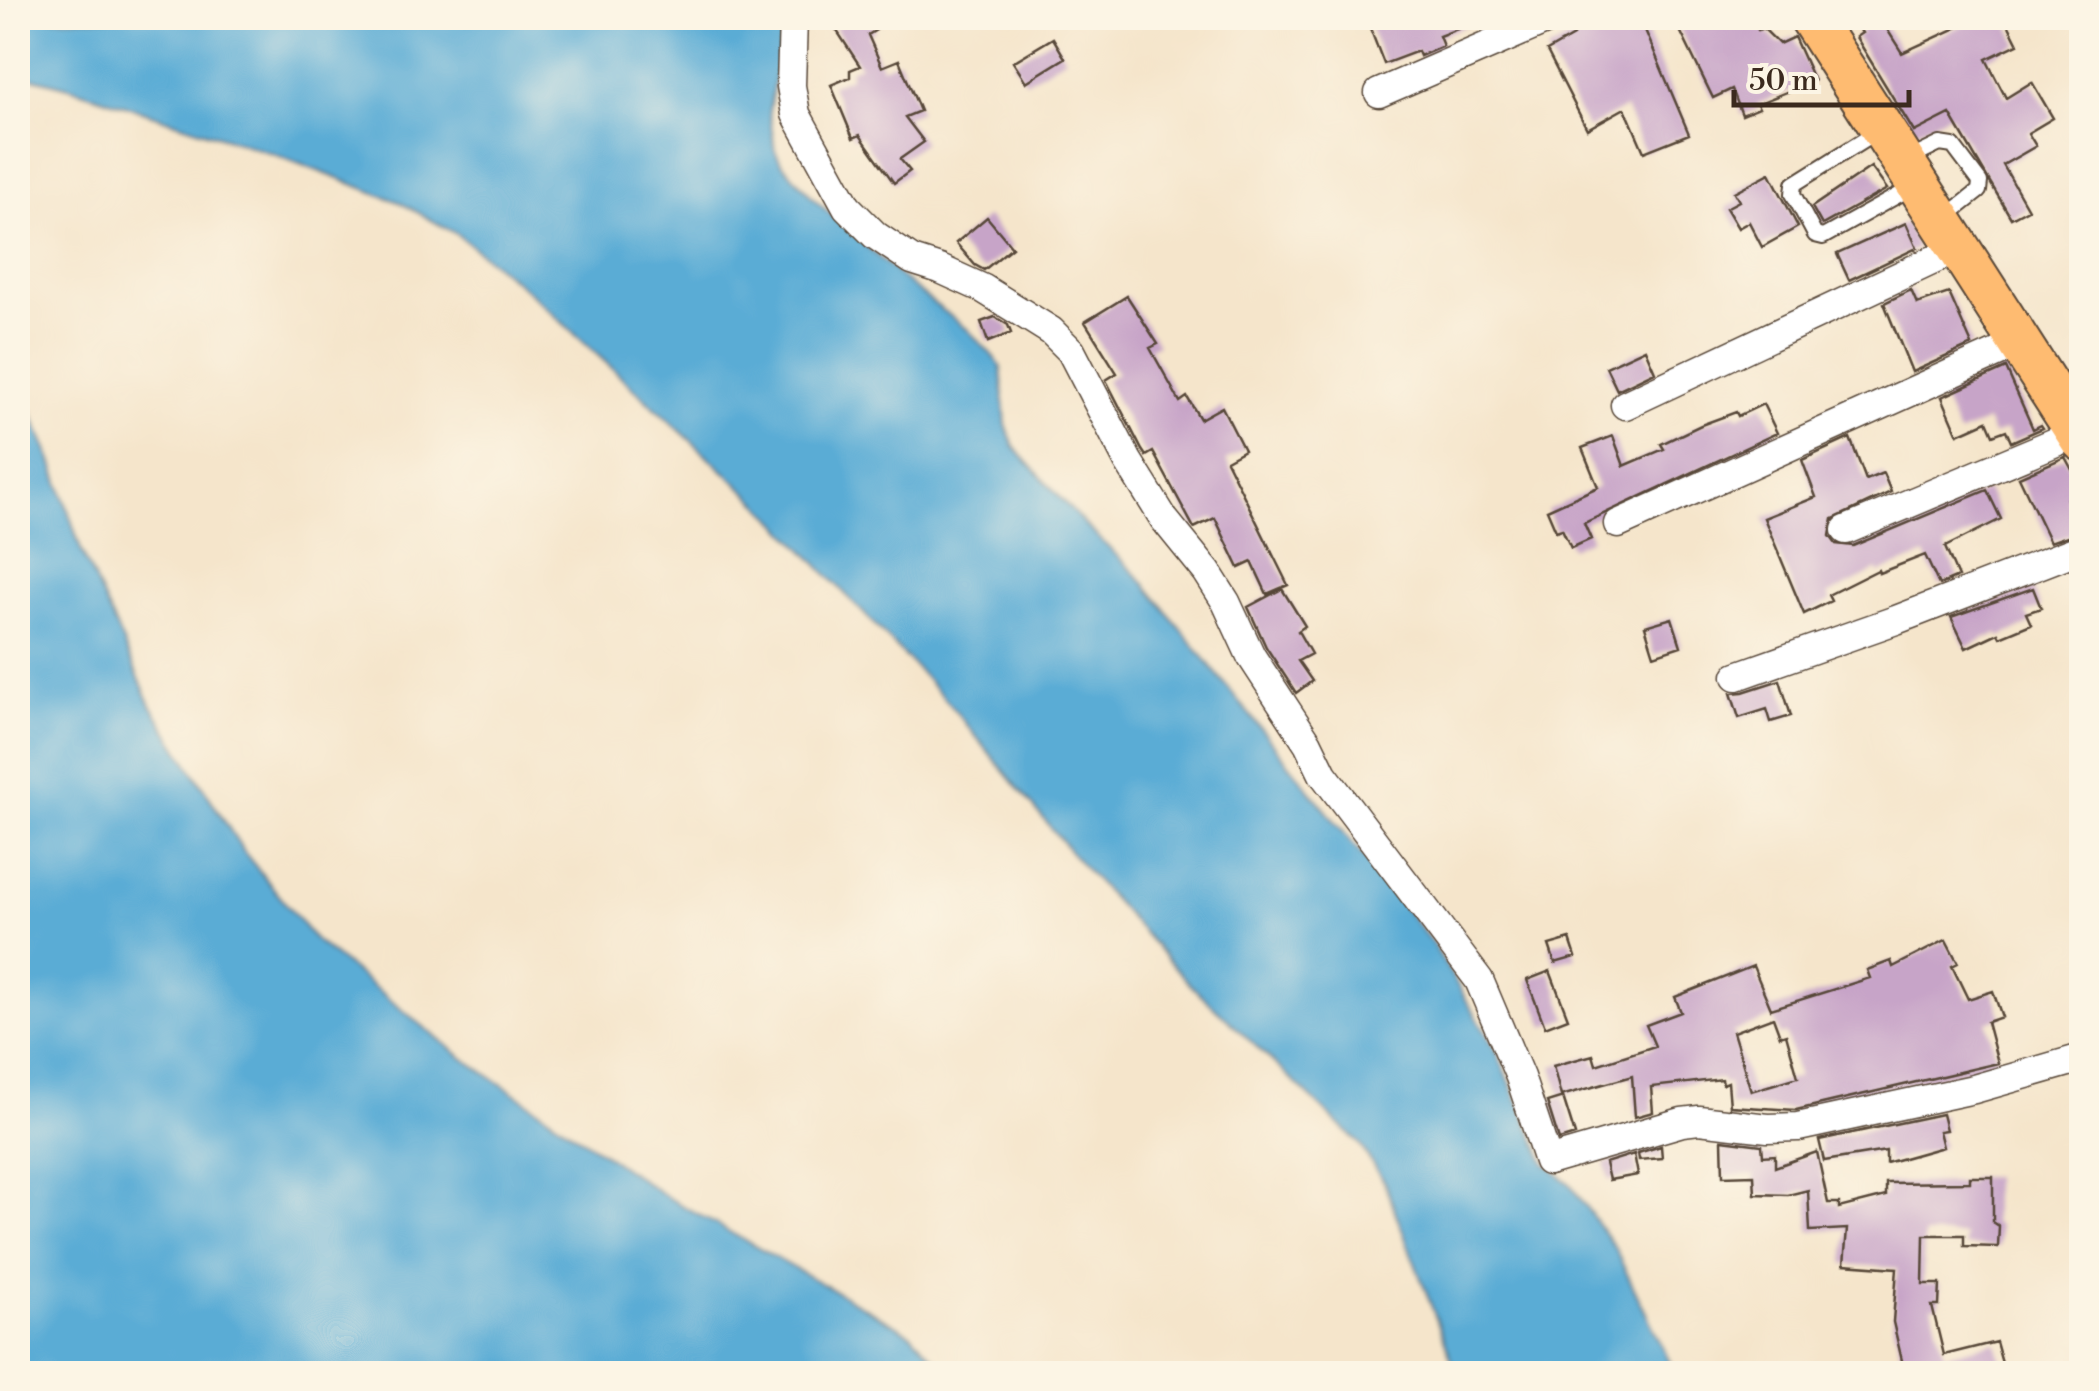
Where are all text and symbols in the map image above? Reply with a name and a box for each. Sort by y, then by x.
scale bar [1734,45,1909,107]
text: 50 m [1749,62,1818,100]

